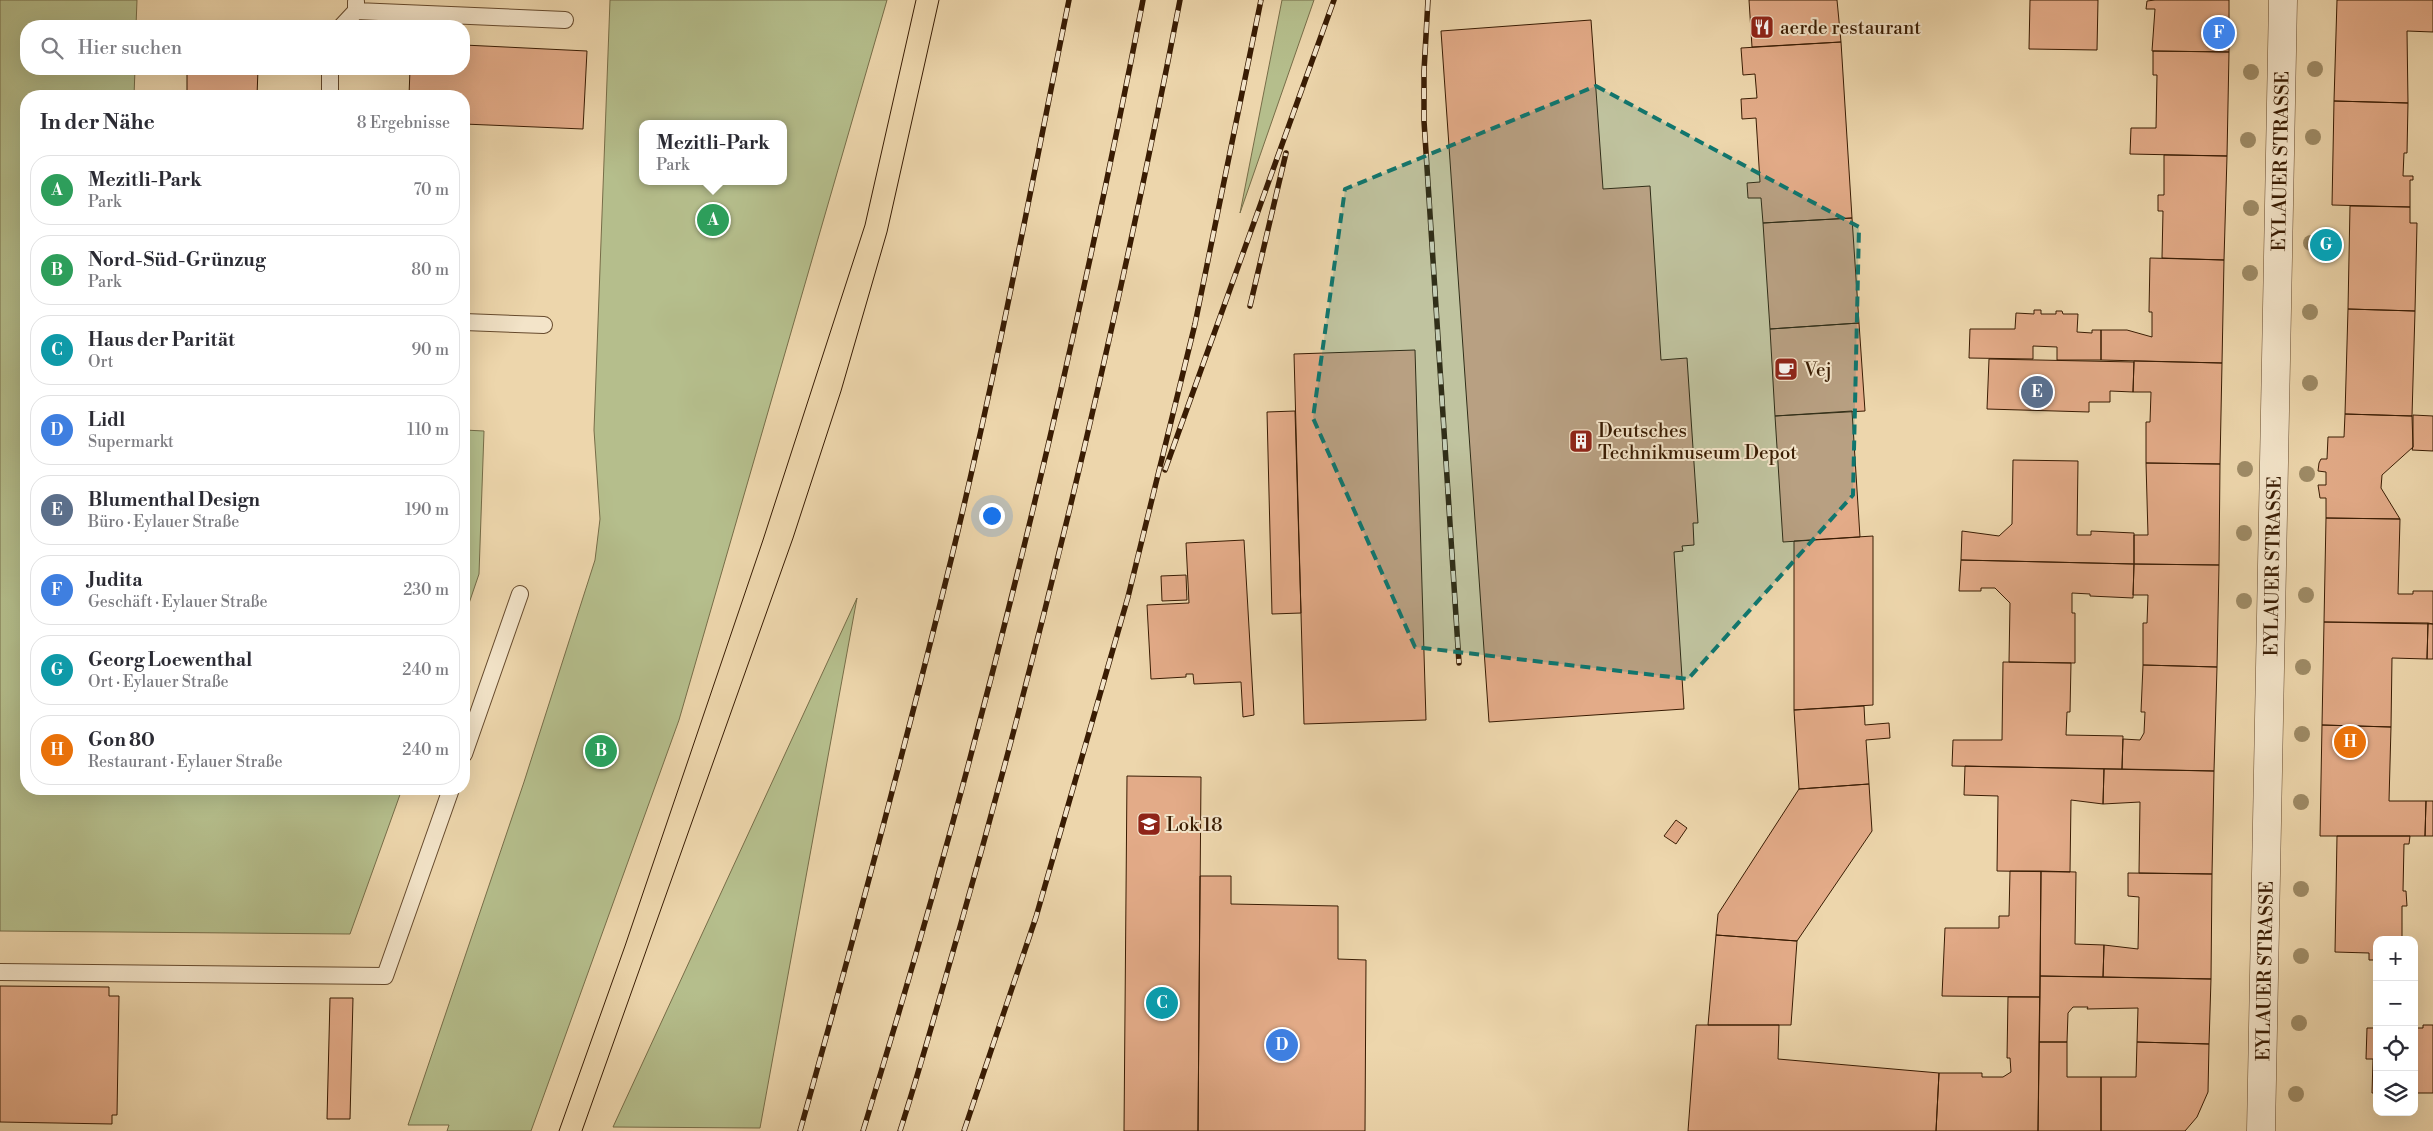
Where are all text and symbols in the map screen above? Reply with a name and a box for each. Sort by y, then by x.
restaurant icon: aerde restaurant [1749,14,1775,40]
pin: F [2203,14,2235,52]
place label: aerde restaurant [1780,16,1921,40]
search box [20,20,470,75]
icon: search [38,34,66,62]
text: Hier suchen [78,36,182,60]
street label: EYLAUER STRASSE [2267,71,2295,252]
text: In der Nähe [40,110,155,136]
text: 8 Ergebnisse [357,113,450,133]
popup [639,120,787,185]
text: Mezitli-Park [656,131,770,155]
text: Park [656,155,689,175]
text: Mezitli-Park [88,168,202,192]
text: A [51,180,63,200]
text: 70 m [413,180,449,200]
text: Park [88,192,121,212]
pin: A [697,201,729,239]
pin: G [2310,226,2342,264]
text: Nord-Süd-Grünzug [88,248,266,272]
text: B [51,260,63,280]
text: 80 m [411,260,449,280]
text: Park [88,272,121,292]
text: Haus der Parität [88,328,235,352]
text: C [51,340,63,360]
text: 90 m [411,340,449,360]
text: Ort [88,352,114,372]
cafe icon: Vej [1773,356,1799,382]
place label: Vej [1803,358,1832,382]
pin: E [2021,373,2053,411]
text: Lidl [88,408,125,432]
place label: Deutsches Technikmuseum Depot [1598,419,1797,465]
text: D [51,420,63,440]
text: 110 m [407,420,449,440]
building icon: Deutsches Technikmuseum Depot [1568,428,1594,454]
text: Supermarkt [88,432,174,452]
street label: EYLAUER STRASSE [2259,476,2287,656]
text: Blumenthal Design [88,488,260,512]
text: E [51,500,63,520]
text: 190 m [405,500,449,520]
your location [979,503,1005,529]
text: Büro · Eylauer Straße [88,512,239,532]
text: Judita [88,568,143,592]
text: F [51,580,63,600]
text: 230 m [403,580,449,600]
text: Geschäft · Eylauer Straße [88,592,268,612]
text: Georg Loewenthal [88,648,252,672]
text: G [51,660,63,680]
text: 240 m [402,660,449,680]
text: Ort · Eylauer Straße [88,672,229,692]
pin: H [2334,723,2366,761]
text: Gon 80 [88,728,155,752]
pin: B [585,732,617,770]
text: H [50,740,64,760]
text: 240 m [402,740,449,760]
text: Restaurant · Eylauer Straße [88,752,283,772]
school or university icon: Lok 18 [1136,811,1162,837]
place label: Lok 18 [1166,813,1223,837]
street label: EYLAUER STRASSE [2251,881,2279,1061]
map controls [2373,936,2418,1116]
button: + [2373,936,2418,981]
button: − [2373,981,2418,1026]
pin: C [1146,984,1178,1022]
pin: D [1266,1026,1298,1064]
button: locate [2373,1026,2418,1071]
button: layers [2373,1071,2418,1116]

